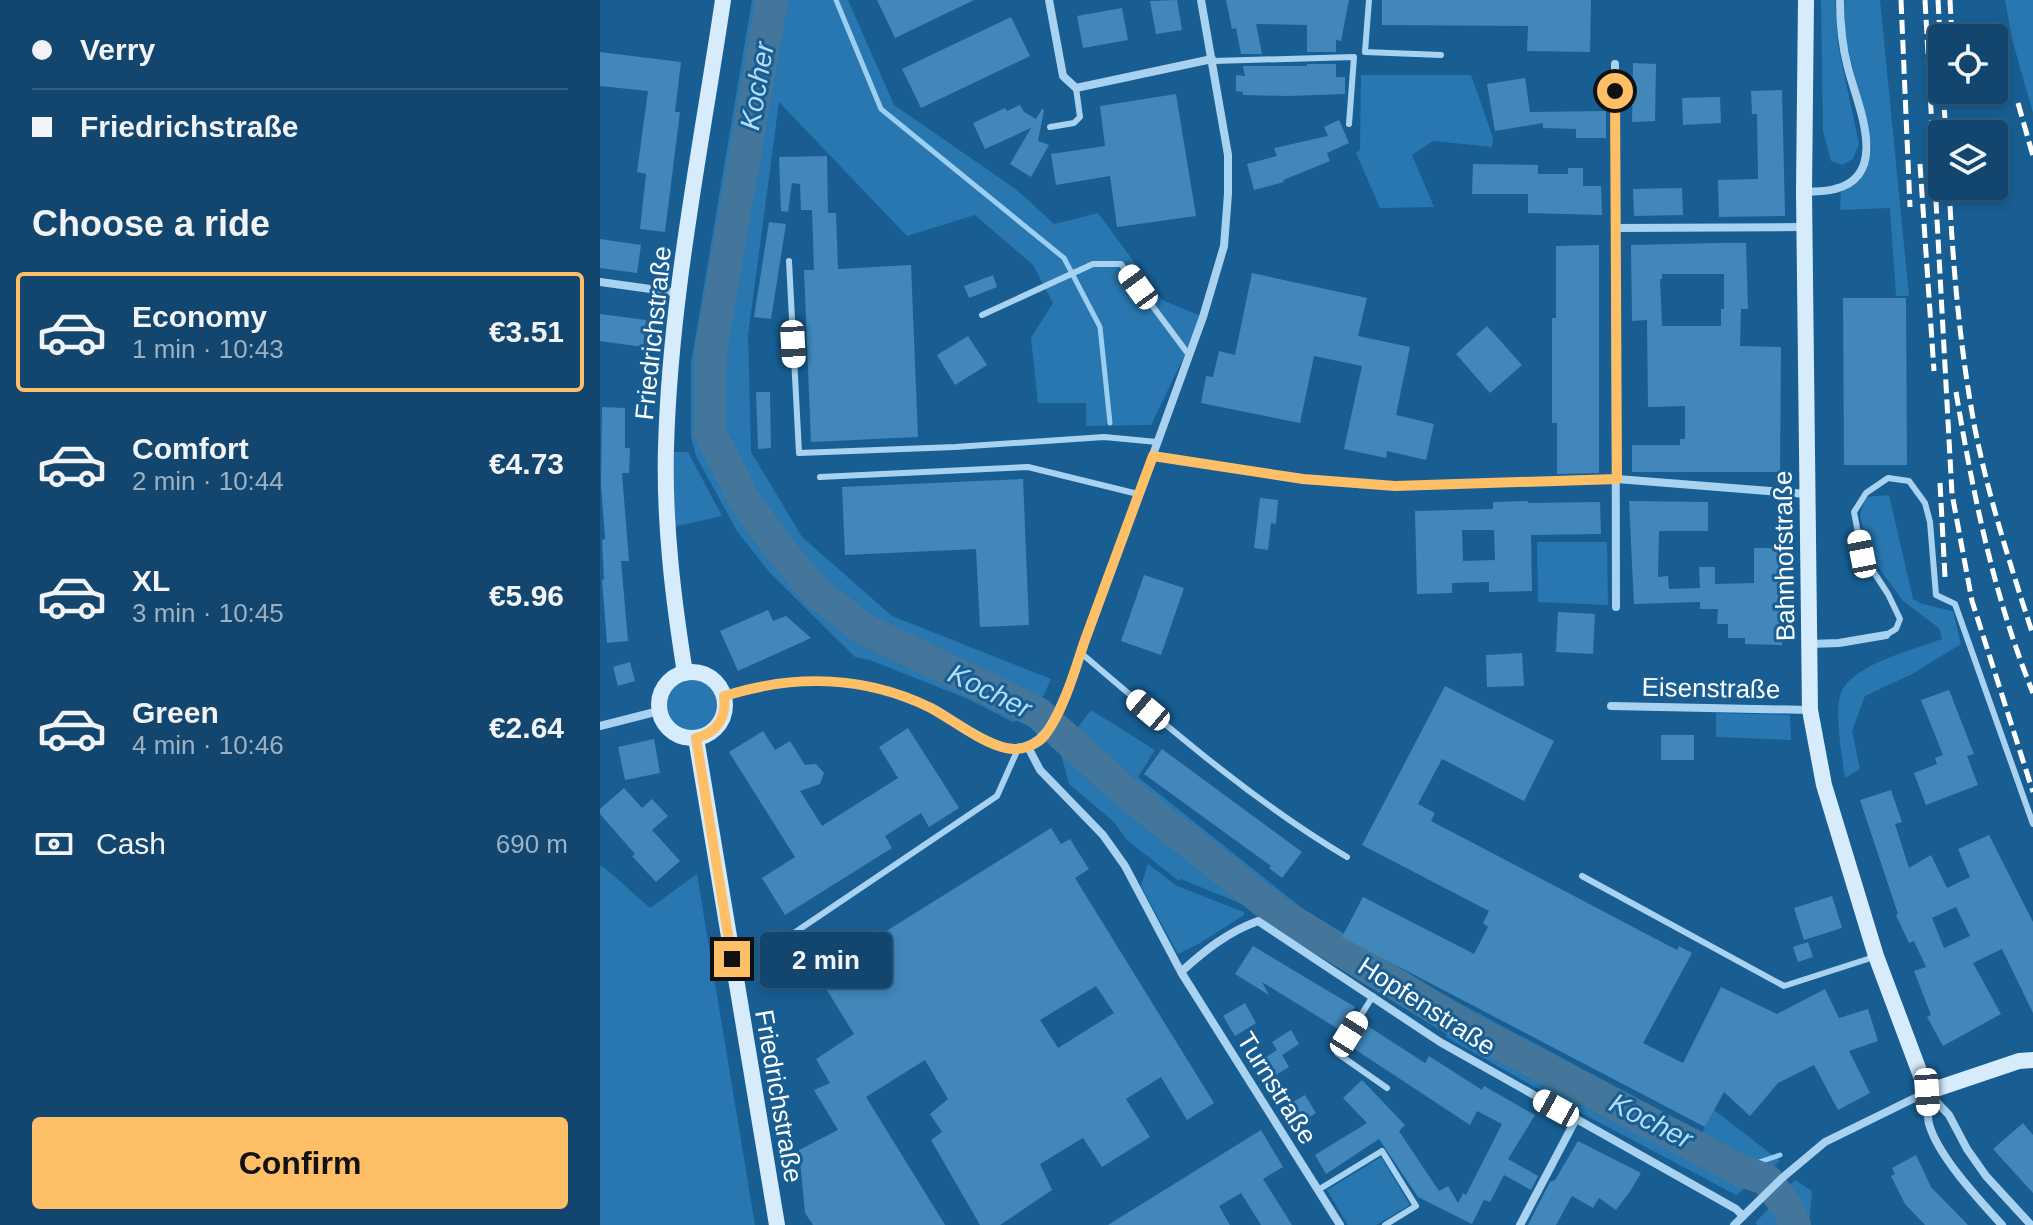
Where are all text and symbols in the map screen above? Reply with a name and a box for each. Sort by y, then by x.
map controls [1928,24,2008,200]
button: locate [1928,24,2008,104]
text: Verry [80,33,155,66]
water label: Kocher [734,38,780,132]
route start [1597,73,1633,109]
text: Friedrichstraße [80,110,298,143]
button: layers [1928,120,2008,200]
text: Choose a ride [32,203,270,244]
street label: Friedrichstraße [629,244,677,422]
car [1114,261,1162,313]
icon: car [36,296,108,368]
text: Economy [132,300,267,333]
text: €3.51 [489,315,564,348]
car [780,319,806,369]
text: 1 min · 10:43 [132,334,284,364]
icon: car [36,428,108,500]
text: Comfort [132,432,249,465]
text: €4.73 [489,447,564,480]
text: 2 min · 10:44 [132,466,284,496]
street label: Bahnhofstraße [1768,470,1800,642]
car [1846,528,1878,580]
icon: car [36,560,108,632]
text: XL [132,564,170,597]
text: €5.96 [489,579,564,612]
text: 3 min · 10:45 [132,598,284,628]
water label: Kocher [943,658,1038,725]
street label: Eisenstraße [1641,672,1781,704]
car [1122,685,1174,735]
icon: car [36,692,108,764]
text: Green [132,696,219,729]
text: €2.64 [489,711,564,744]
text: 4 min · 10:46 [132,730,284,760]
icon: cash [32,822,76,866]
text: Cash [96,827,166,860]
text: 690 m [496,829,568,859]
callout: 2 min [760,931,892,987]
route end [714,941,750,977]
text: 2 min [792,945,860,975]
street label: Hopfenstraße [1353,951,1501,1061]
street label: Friedrichstraße [749,1007,809,1185]
car [1326,1007,1372,1061]
street label: Turnstraße [1231,1027,1323,1149]
car [1913,1067,1941,1117]
car [1529,1086,1583,1130]
water label: Kocher [1604,1087,1699,1156]
button: Confirm [32,1117,568,1209]

